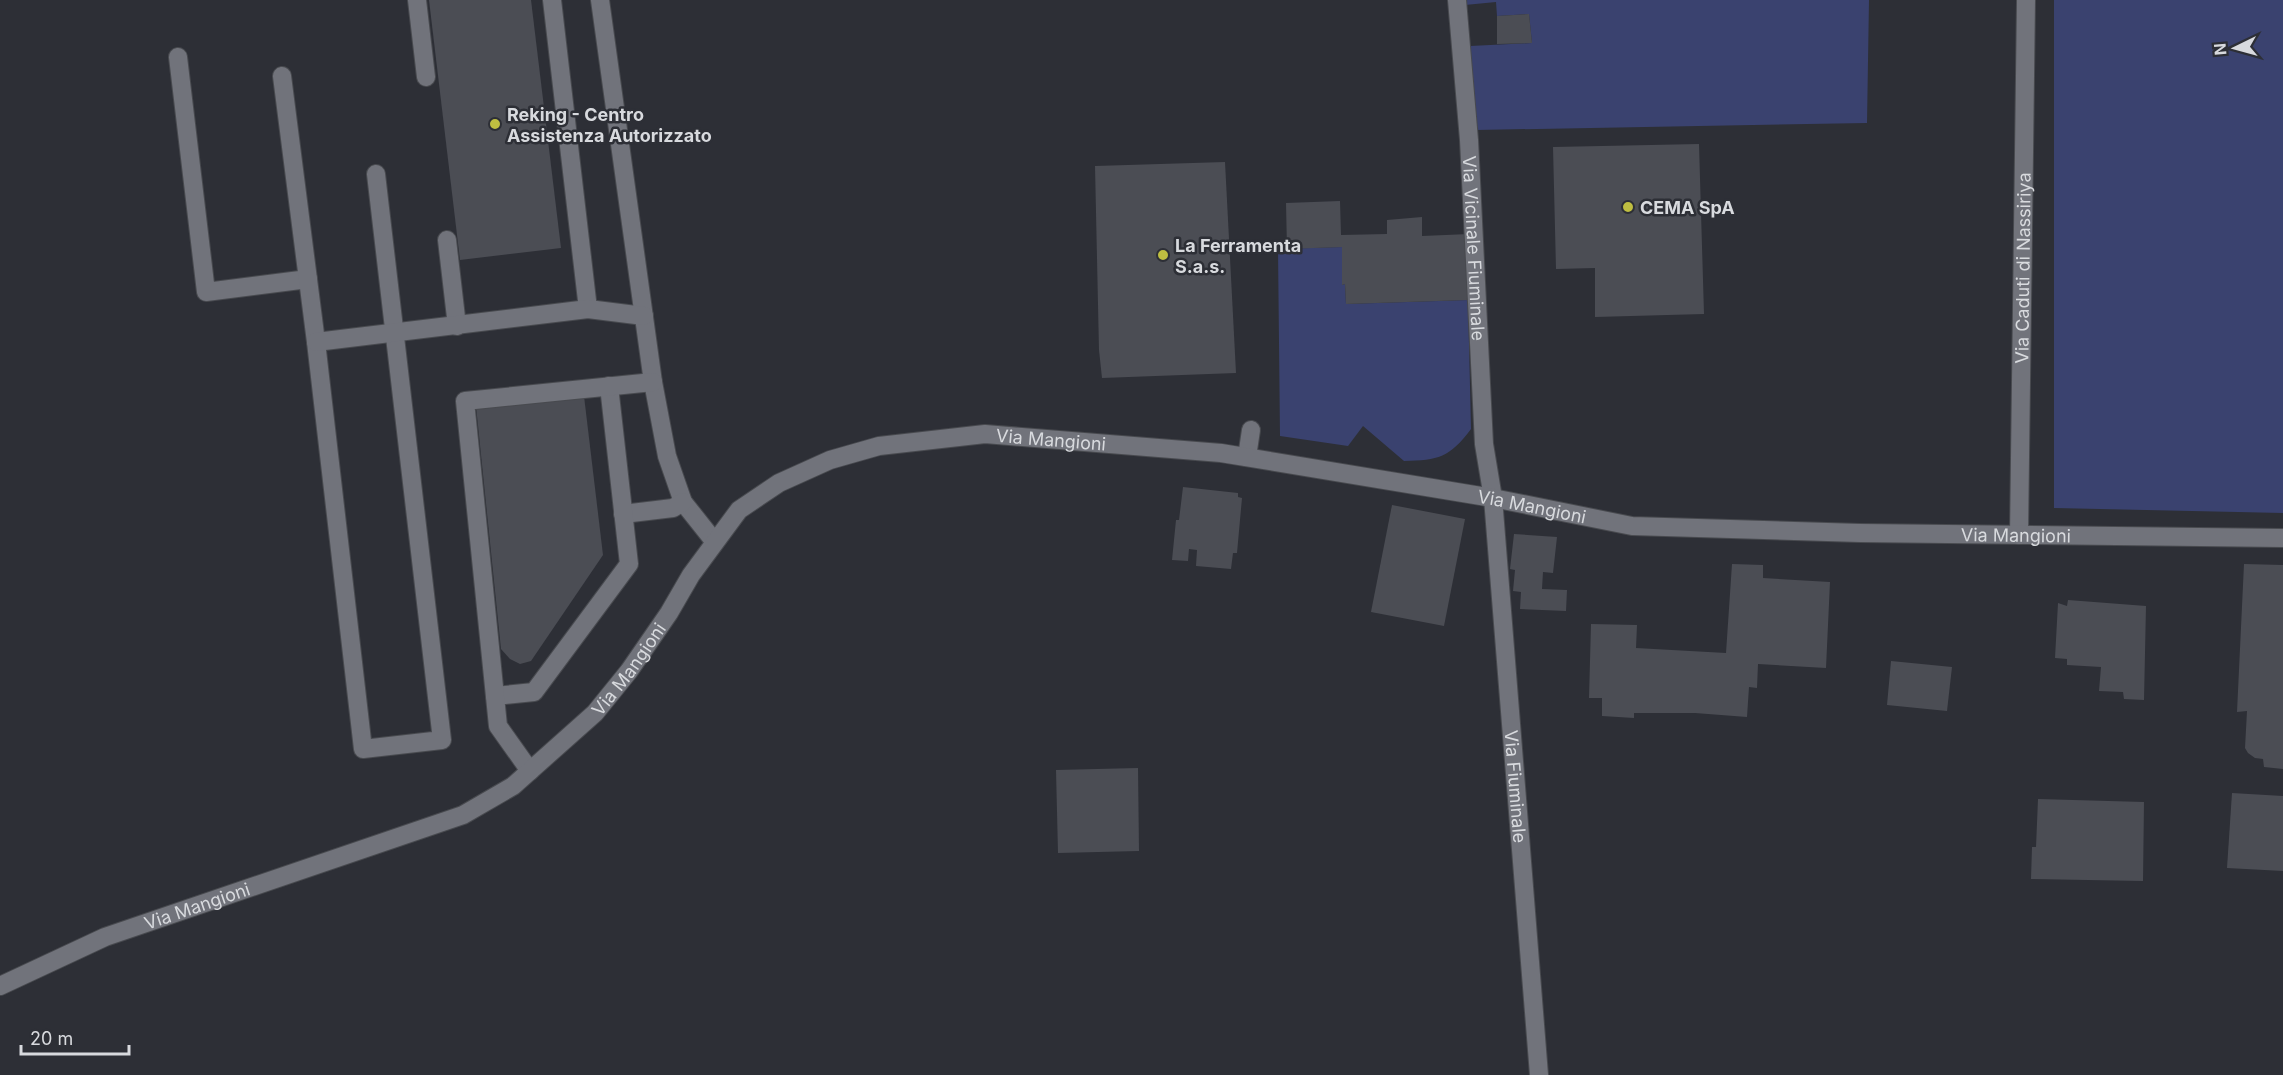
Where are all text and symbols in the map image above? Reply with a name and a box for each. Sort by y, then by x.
north arrow [2205,18,2265,78]
text: N [2210,42,2231,56]
place label: Reking - Centro Assistenza Autorizzato [507,104,712,146]
marker: Reking - Centro Assistenza Autorizzato [488,117,502,131]
street label: Via Vicinale Fiuminale [1459,155,1489,341]
street label: Via Caduti di Nassiriya [2011,172,2034,364]
place label: CEMA SpA [1640,197,1735,218]
marker: CEMA SpA [1621,200,1635,214]
place label: La Ferramenta S.a.s. [1175,235,1301,277]
marker: La Ferramenta S.a.s. [1156,248,1170,262]
street label: Via Mangioni [995,424,1107,454]
street label: Via Mangioni [1476,485,1588,527]
street label: Via Mangioni [1961,524,2071,546]
street label: Via Mangioni [587,619,670,719]
street label: Via Fiuminale [1501,729,1531,844]
street label: Via Mangioni [141,878,252,933]
scale bar [21,1018,129,1056]
text: 20 m [30,1028,73,1049]

